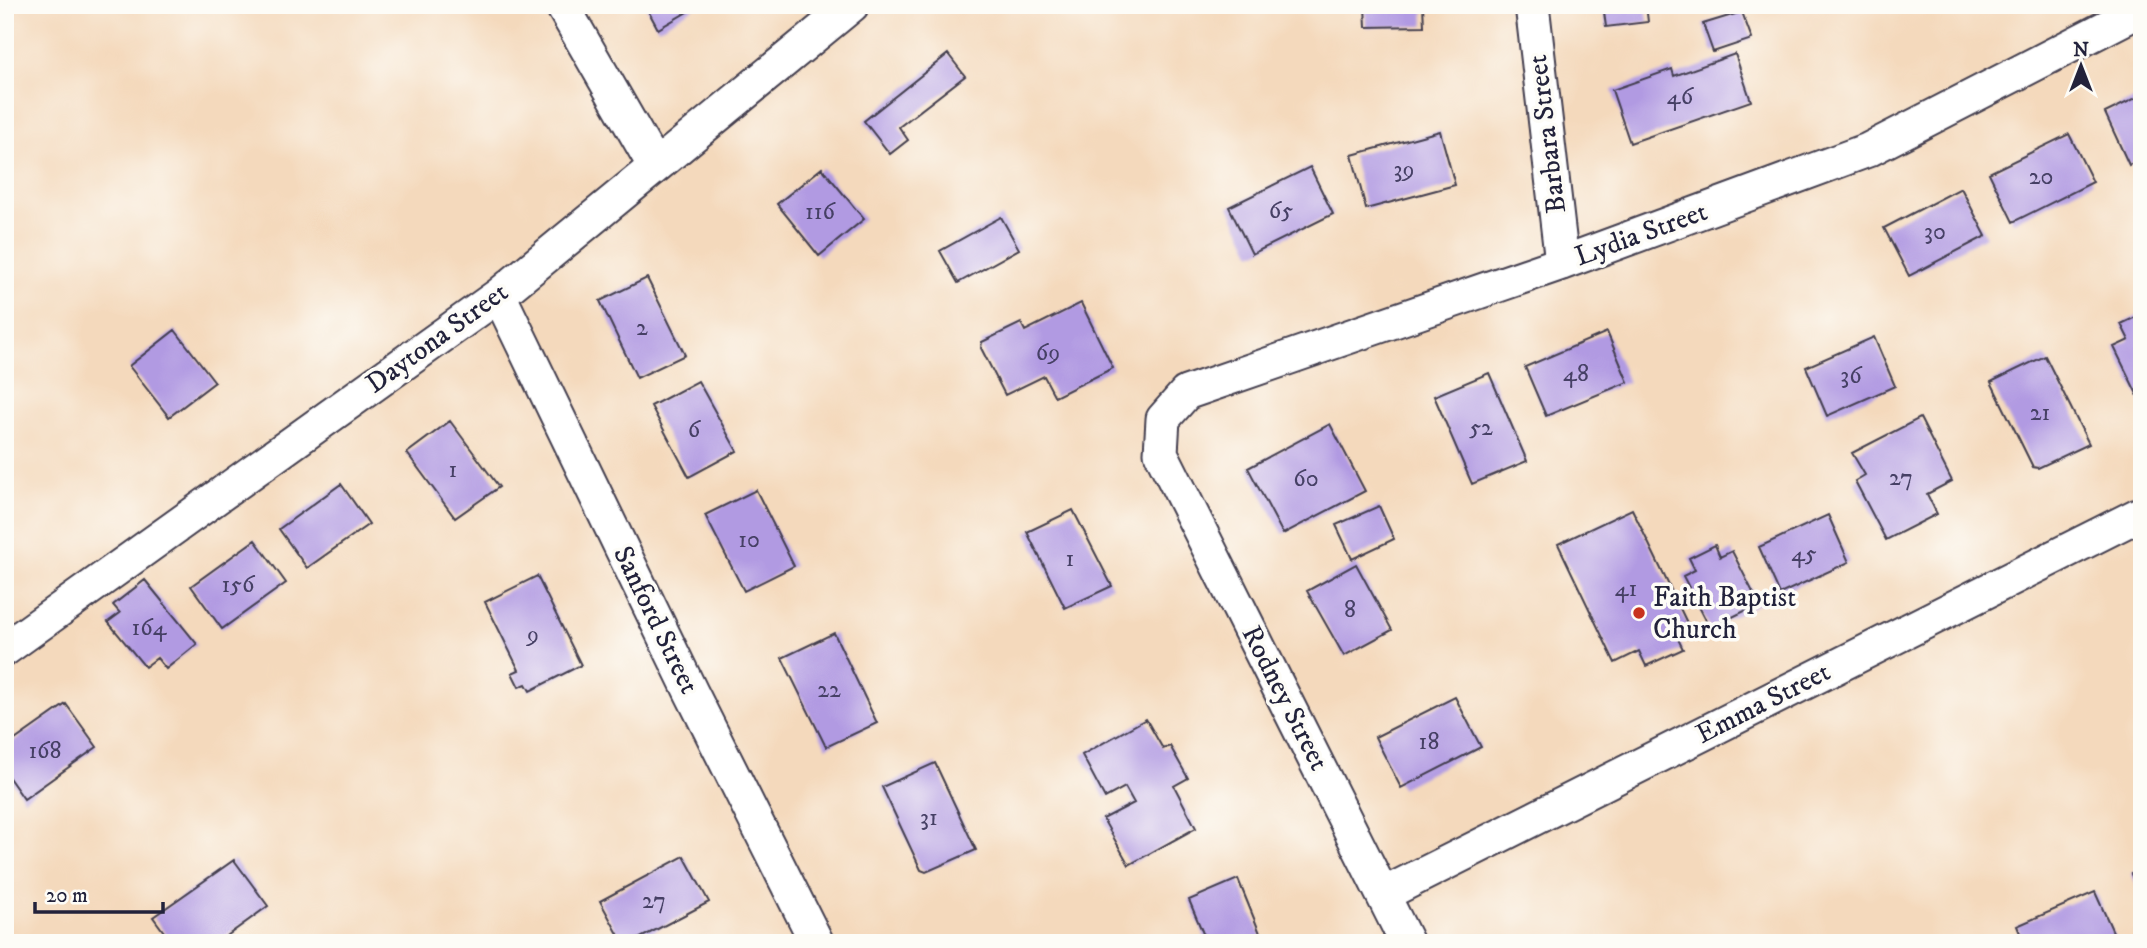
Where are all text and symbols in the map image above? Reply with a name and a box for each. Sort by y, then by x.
north arrow [2046,32,2116,102]
text: N [2073,39,2089,62]
street label: Barbara Street [1520,53,1574,215]
house number: 46 [1667,82,1695,112]
house number: 39 [1394,155,1414,185]
house number: 20 [2029,162,2053,192]
street label: Lydia Street [1570,194,1712,274]
house number: 65 [1269,196,1293,226]
house number: 116 [805,197,837,227]
house number: 30 [1924,217,1946,247]
street label: Daytona Street [359,275,515,401]
house number: 2 [636,313,648,343]
house number: 69 [1036,338,1060,368]
house number: 48 [1563,359,1589,389]
house number: 36 [1840,361,1863,391]
house number: 21 [2030,398,2050,428]
house number: 52 [1469,413,1493,443]
house number: 6 [688,415,702,445]
house number: 1 [449,455,457,485]
house number: 27 [1889,463,1913,493]
house number: 60 [1293,464,1319,494]
house number: 10 [738,525,760,555]
house number: 45 [1791,539,1817,569]
street label: Sanford Street [605,540,707,700]
house number: 1 [1066,544,1074,574]
house number: 156 [221,570,256,600]
house number: 41 [1615,574,1637,604]
place label: Faith Baptist Church [1653,580,1796,647]
house number: 8 [1344,595,1356,625]
marker: Faith Baptist Church [1631,605,1647,621]
house number: 164 [131,613,168,643]
house number: 9 [526,620,539,650]
street label: Rodney Street [1234,620,1336,776]
street label: Emma Street [1690,654,1836,752]
house number: 22 [817,675,841,705]
house number: 18 [1419,727,1439,757]
house number: 168 [28,736,62,766]
house number: 31 [920,803,938,833]
scale bar [35,871,163,915]
text: 20 m [46,883,88,909]
house number: 27 [642,886,666,916]

